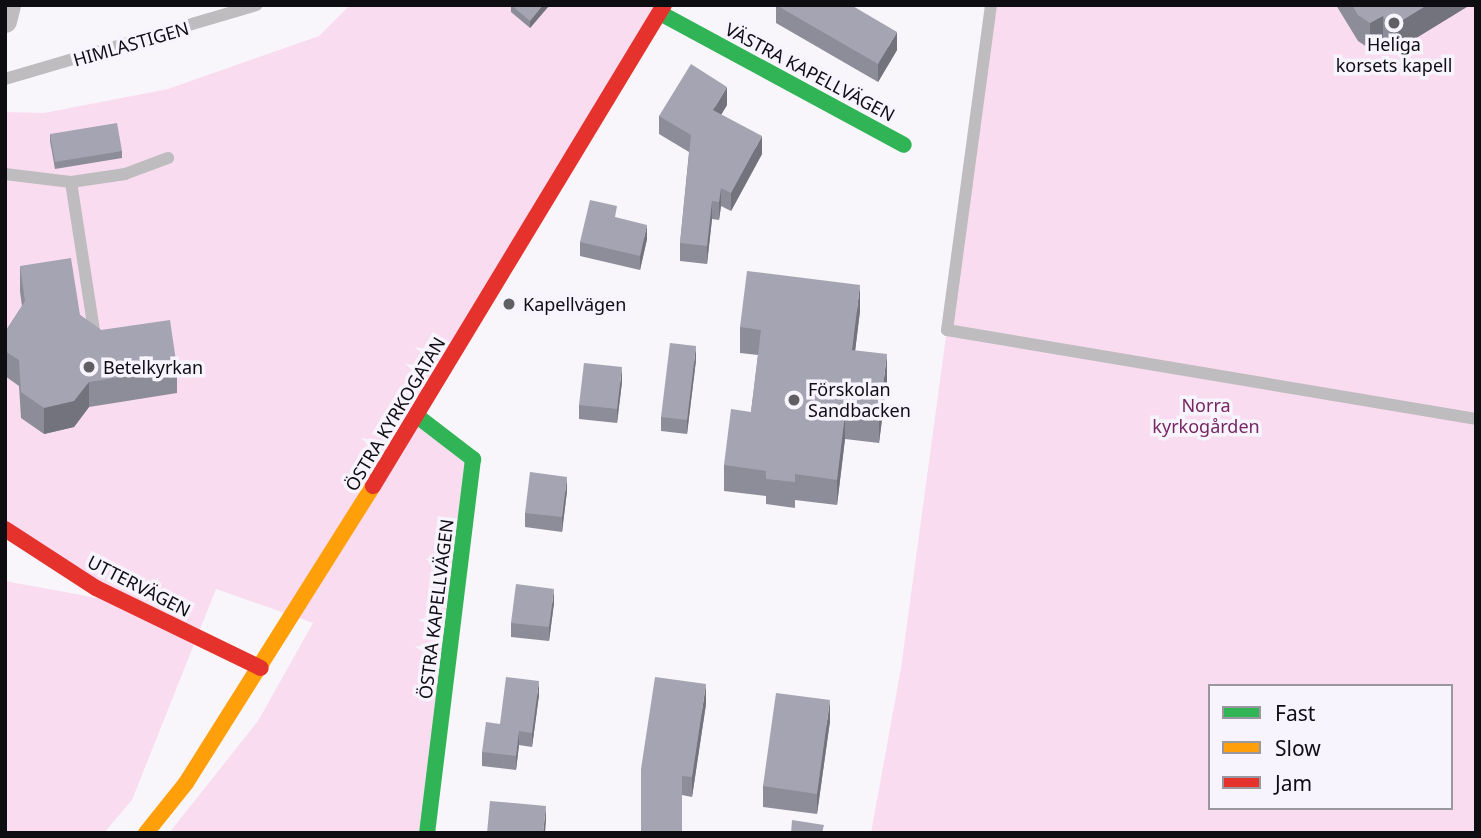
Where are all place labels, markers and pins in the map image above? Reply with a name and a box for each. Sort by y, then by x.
marker: Heliga korsets kapell [1386,15,1402,31]
place label: Heliga korsets kapell [1336,34,1452,76]
place label: Kapellvägen [523,293,626,315]
marker: Kapellvägen [501,296,517,312]
place label: Betelkyrkan [103,356,203,378]
marker: Betelkyrkan [81,359,97,375]
place label: Förskolan Sandbacken [808,379,911,422]
marker: Förskolan Sandbacken [786,392,802,408]

